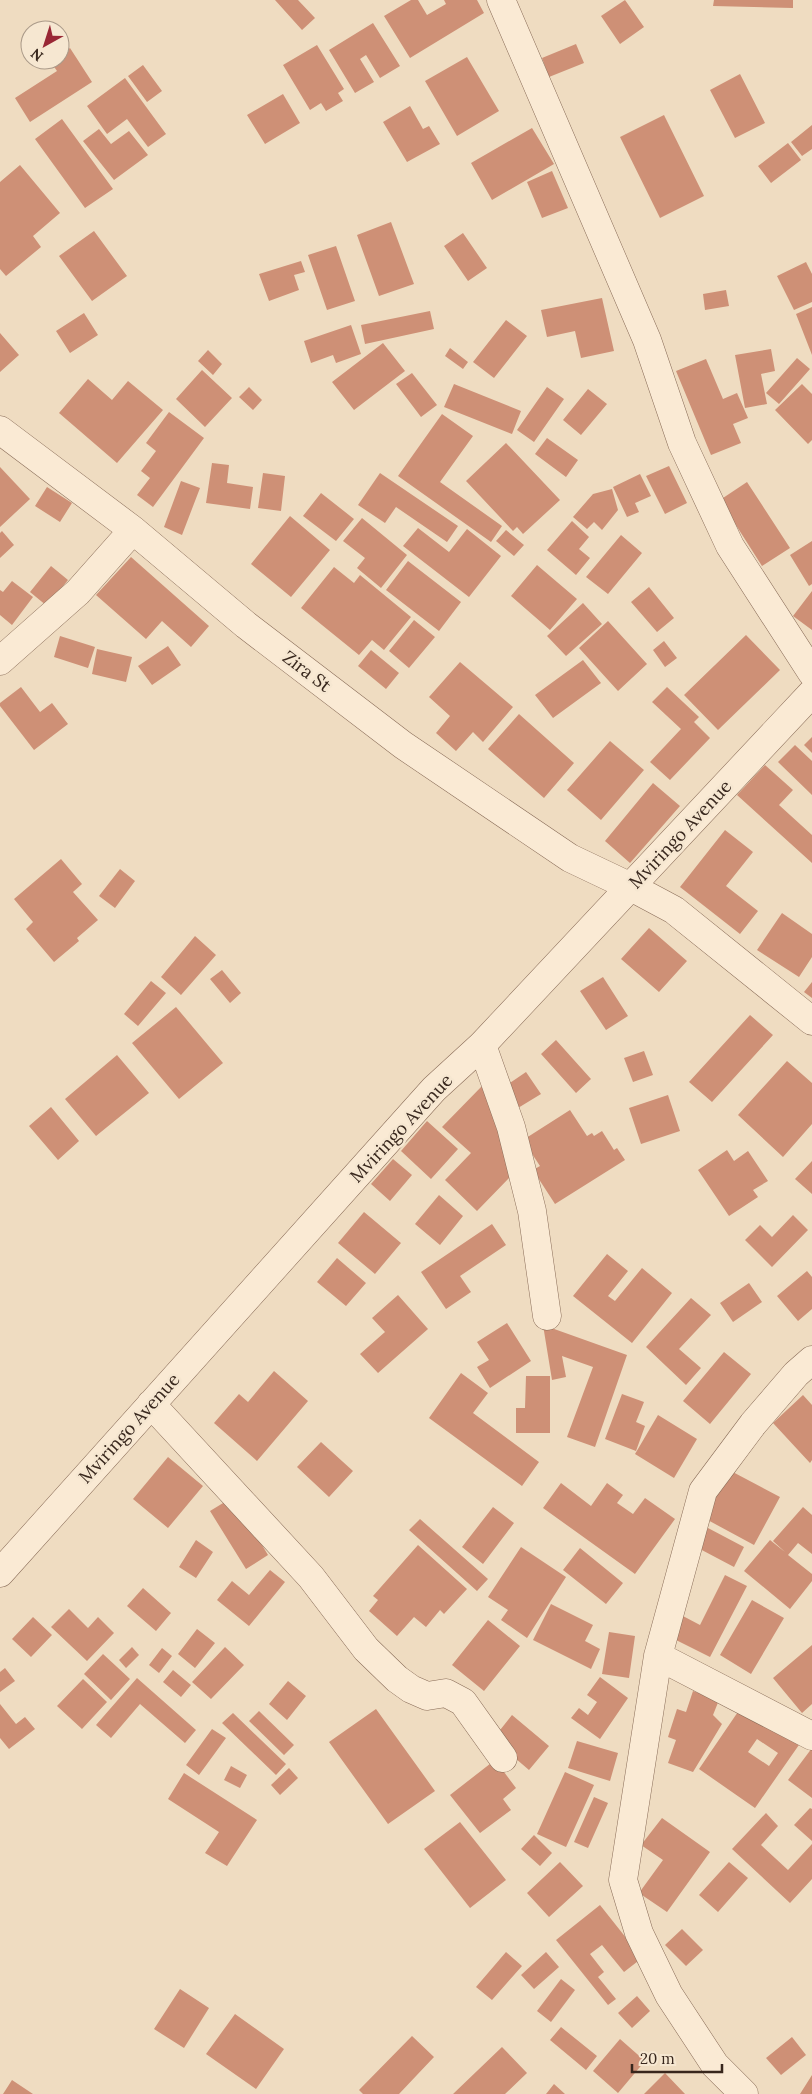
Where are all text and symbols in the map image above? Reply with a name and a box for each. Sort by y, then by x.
north arrow [20,20,70,70]
text: N [27,45,47,66]
street label: Zira St [278,645,336,697]
street label: Mviringo Avenue [624,775,736,893]
street label: Mviringo Avenue [345,1069,457,1187]
street label: Mviringo Avenue [73,1368,185,1488]
scale bar [632,2042,722,2074]
text: 20 m [640,2049,675,2068]

